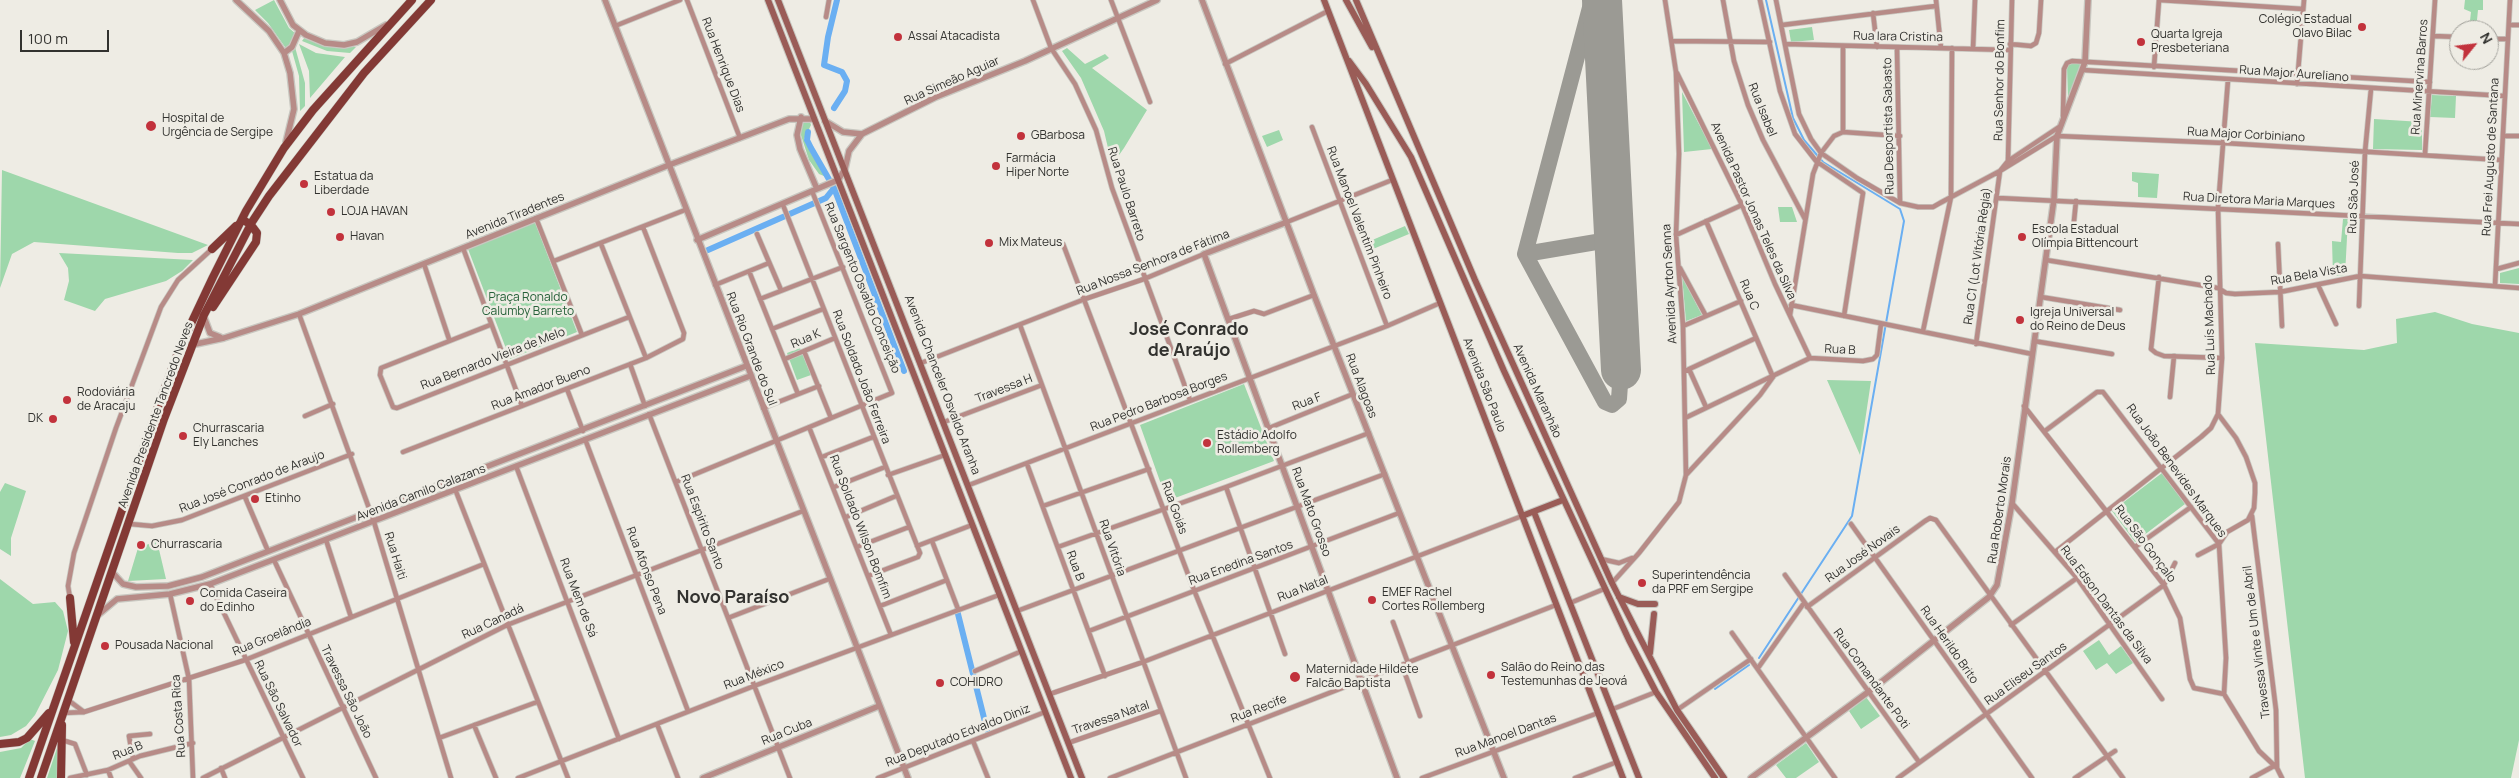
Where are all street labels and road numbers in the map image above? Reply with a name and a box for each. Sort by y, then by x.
street label: Rua Henrique Dias [698,15,748,115]
street label: Rua Senhor do Bonfim [1992,19,2008,141]
street label: Rua Minervina Barros [2409,19,2431,135]
street label: Rua Iara Cristina [1853,29,1943,45]
street label: Rua Simeão Aguiar [902,54,1002,108]
street label: Rua Desportista Sabasto [1881,57,1897,195]
street label: Rua Major Aureliano [2239,63,2349,85]
street label: Rua Frei Augusto de Santana [2480,77,2502,237]
street label: Rua Isabel [1745,81,1779,139]
street label: Avenida Pastor Jonas Teles da Silva [1707,120,1799,302]
street label: Rua Major Corbiniano [2187,125,2305,145]
street label: Rua Manoel Valentim Pinheiro [1323,144,1395,302]
street label: Rua Paulo Barreto [1104,145,1148,243]
street label: Rua São José [2346,160,2362,234]
street label: Rua C1 (Lot Vitória Régia) [1961,186,1995,326]
street label: Avenida Tiradentes [463,190,567,242]
street label: Rua Diretora Maria Marques [2183,190,2335,212]
street label: Rua Sargento Osvaldo Conceição [821,200,903,376]
street label: Avenida Ayrton Senna [1660,224,1680,344]
street label: Rua Nossa Senhora de Fátima [1074,227,1232,299]
street label: Rua Bela Vista [2270,261,2348,289]
street label: Rua Luís Machado [2201,275,2219,375]
street label: Rua C [1736,277,1762,313]
street label: Rua Rio Grande do Sul [723,290,779,408]
street label: Avenida Chanceler Osvaldo Aranha [901,293,983,477]
street label: Rua Soldado João Ferreira [829,308,893,446]
street label: Avenida Presidente Tancredo Neves [116,320,196,510]
street label: Rua Bernardo Vieira de Melo [419,325,567,393]
street label: Rua K [789,326,823,352]
street label: Avenida São Paulo [1459,336,1509,434]
street label: Avenida Maranhão [1510,342,1564,440]
street label: Rua B [1824,342,1856,358]
street label: Rua Alagoas [1342,352,1380,420]
street label: Rua Amador Bueno [490,363,592,413]
street label: Rua Pedro Barbosa Borges [1088,369,1230,435]
street label: Travessa H [973,372,1035,406]
street label: Rua F [1291,390,1323,414]
street label: Rua João Benevides Marques [2123,402,2229,540]
street label: Rua José Conrado de Araujo [177,448,327,516]
street label: Rua Soldado Wilson Bomfim [826,453,894,601]
street label: Rua Roberto Morais [1985,456,2015,564]
street label: Avenida Camilo Calazans [354,462,488,524]
street label: Rua Mato Grosso [1288,465,1334,559]
street label: Rua Espírito Santo [677,472,727,572]
street label: Rua Goiás [1158,480,1190,536]
street label: Rua São Gonçalo [2111,502,2179,586]
street label: Rua Vitória [1096,518,1128,578]
street label: Rua José Novais [1823,522,1903,586]
street label: Rua Afonso Pena [623,525,669,617]
street label: Rua Haiti [381,530,409,582]
street label: Rua Enedina Santos [1187,537,1295,589]
street label: Rua Edson Dantas da Silva [2057,543,2155,667]
street label: Rua B [1063,549,1087,583]
street label: Rua Mem de Sá [556,556,600,640]
street label: Travessa Vinte e Um de Abril [2240,565,2274,719]
street label: Rua Natal [1276,573,1330,605]
street label: Rua Canadá [460,601,526,643]
street label: Rua Herildo Brito [1917,603,1981,687]
street label: Rua Groelândia [231,615,313,659]
street label: Rua Comandante Poti [1830,626,1912,732]
street label: Rua Eliseu Santos [1982,639,2070,709]
street label: Travessa São João [317,643,375,741]
street label: Rua México [722,657,786,693]
street label: Rua São Salvador [251,658,305,750]
street label: Rua Costa Rica [169,674,189,758]
street label: Rua Recife [1229,692,1289,726]
street label: Travessa Natal [1070,698,1152,738]
street label: Rua Deputado Edvaldo Diniz [884,702,1032,770]
street label: Rua Manoel Dantas [1453,711,1559,761]
street label: Rua Cuba [760,715,814,749]
street label: Rua B [111,738,145,764]

